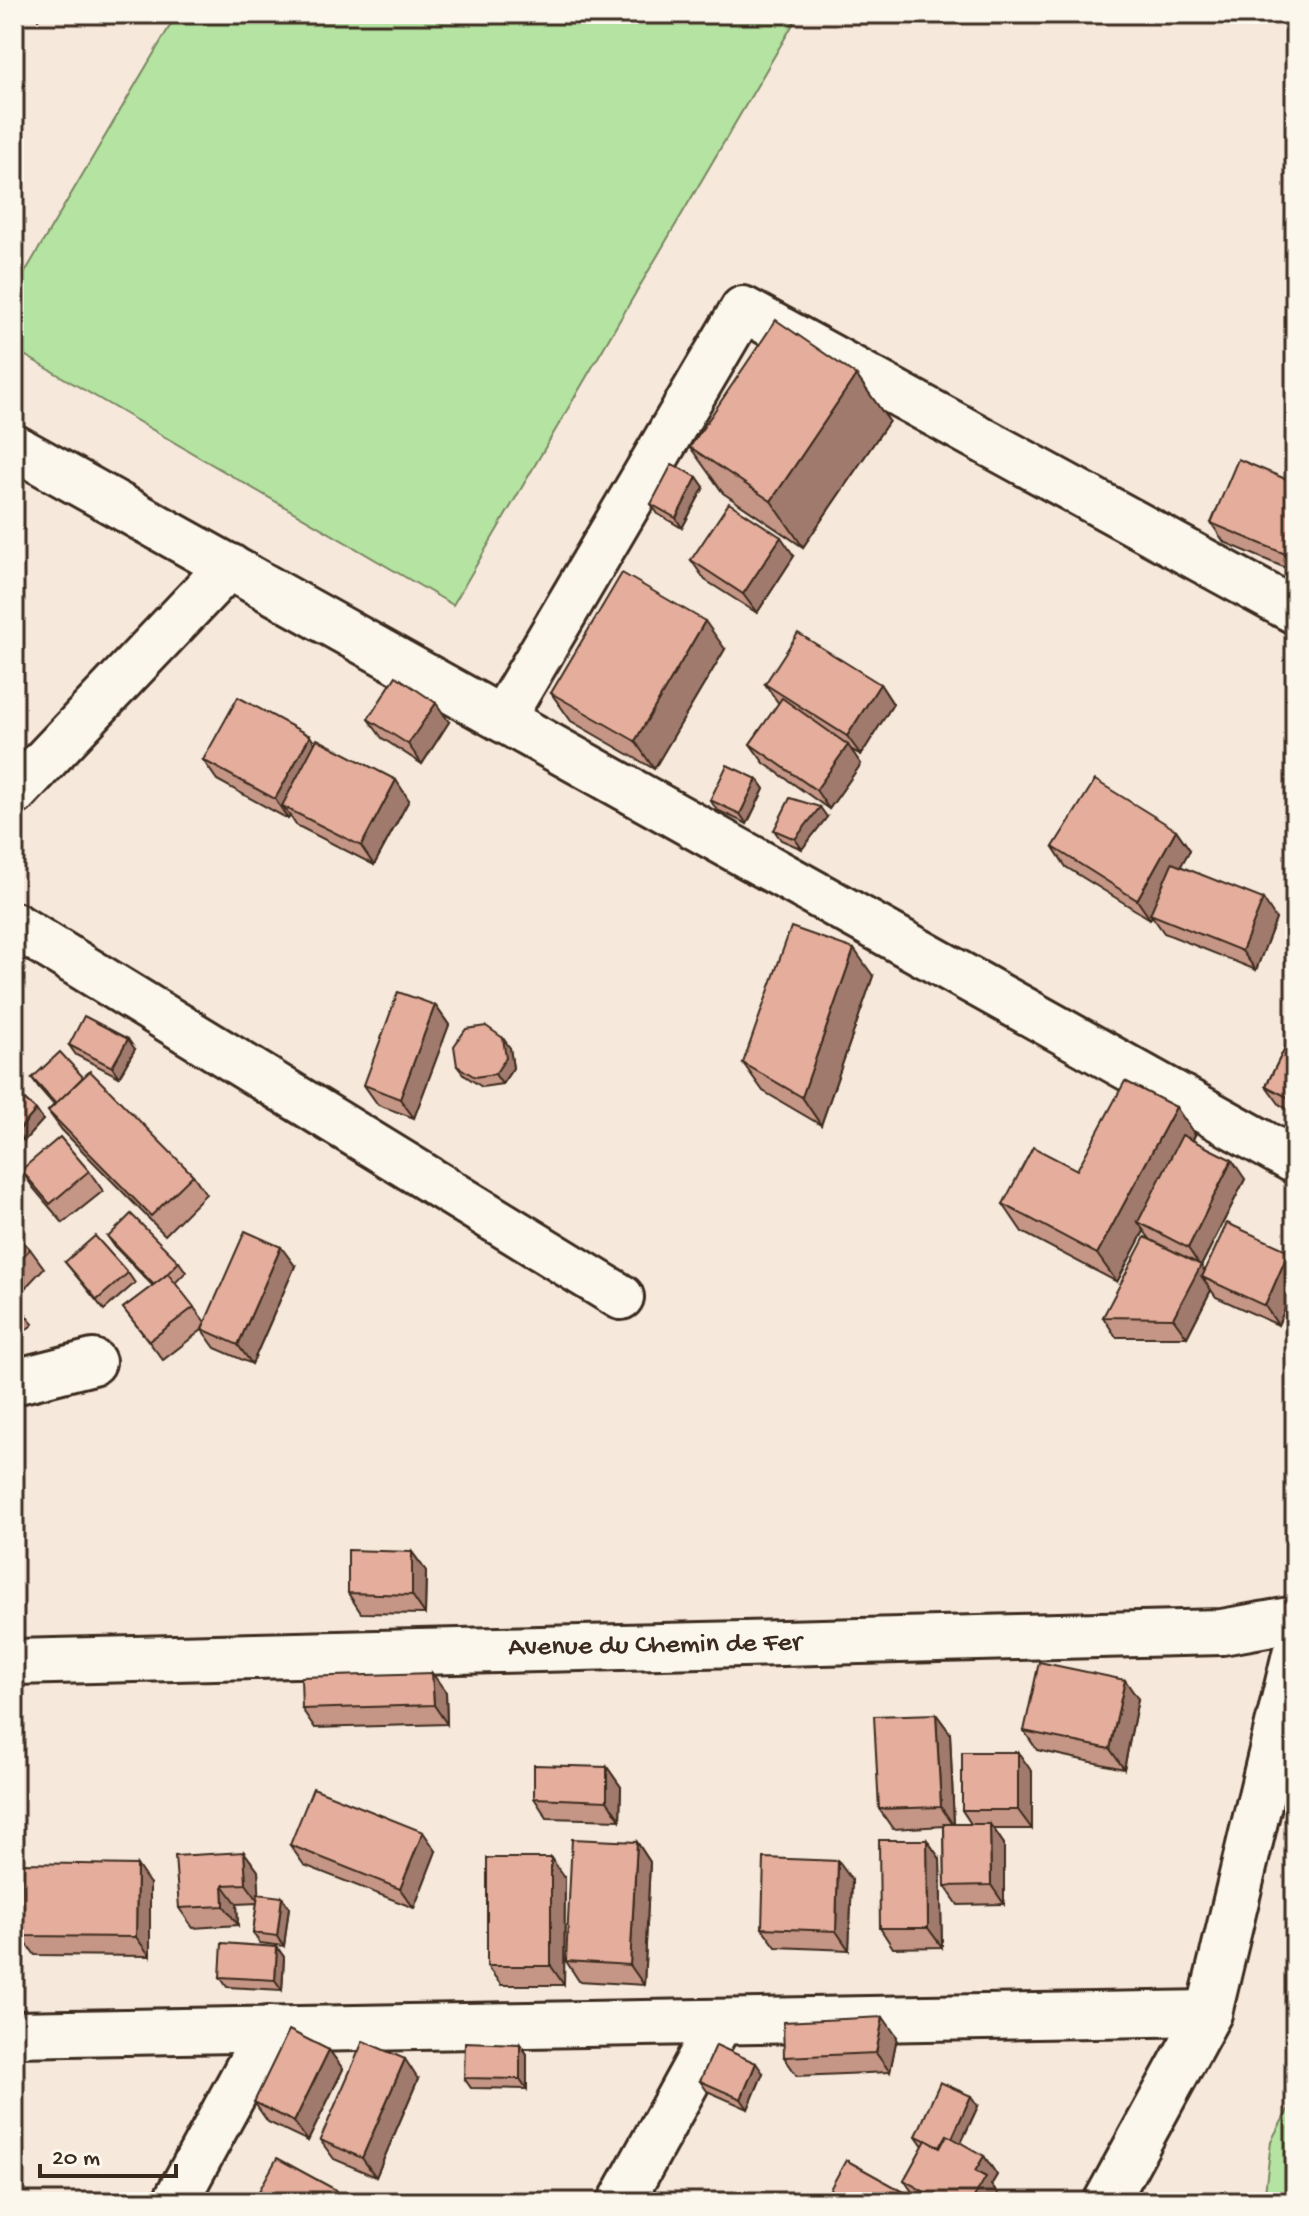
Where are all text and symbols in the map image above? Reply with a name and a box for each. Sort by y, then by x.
street label: Avenue du Chemin de Fer [508,1627,804,1665]
scale bar [40,2128,176,2178]
text: 20 m [52,2145,100,2174]

